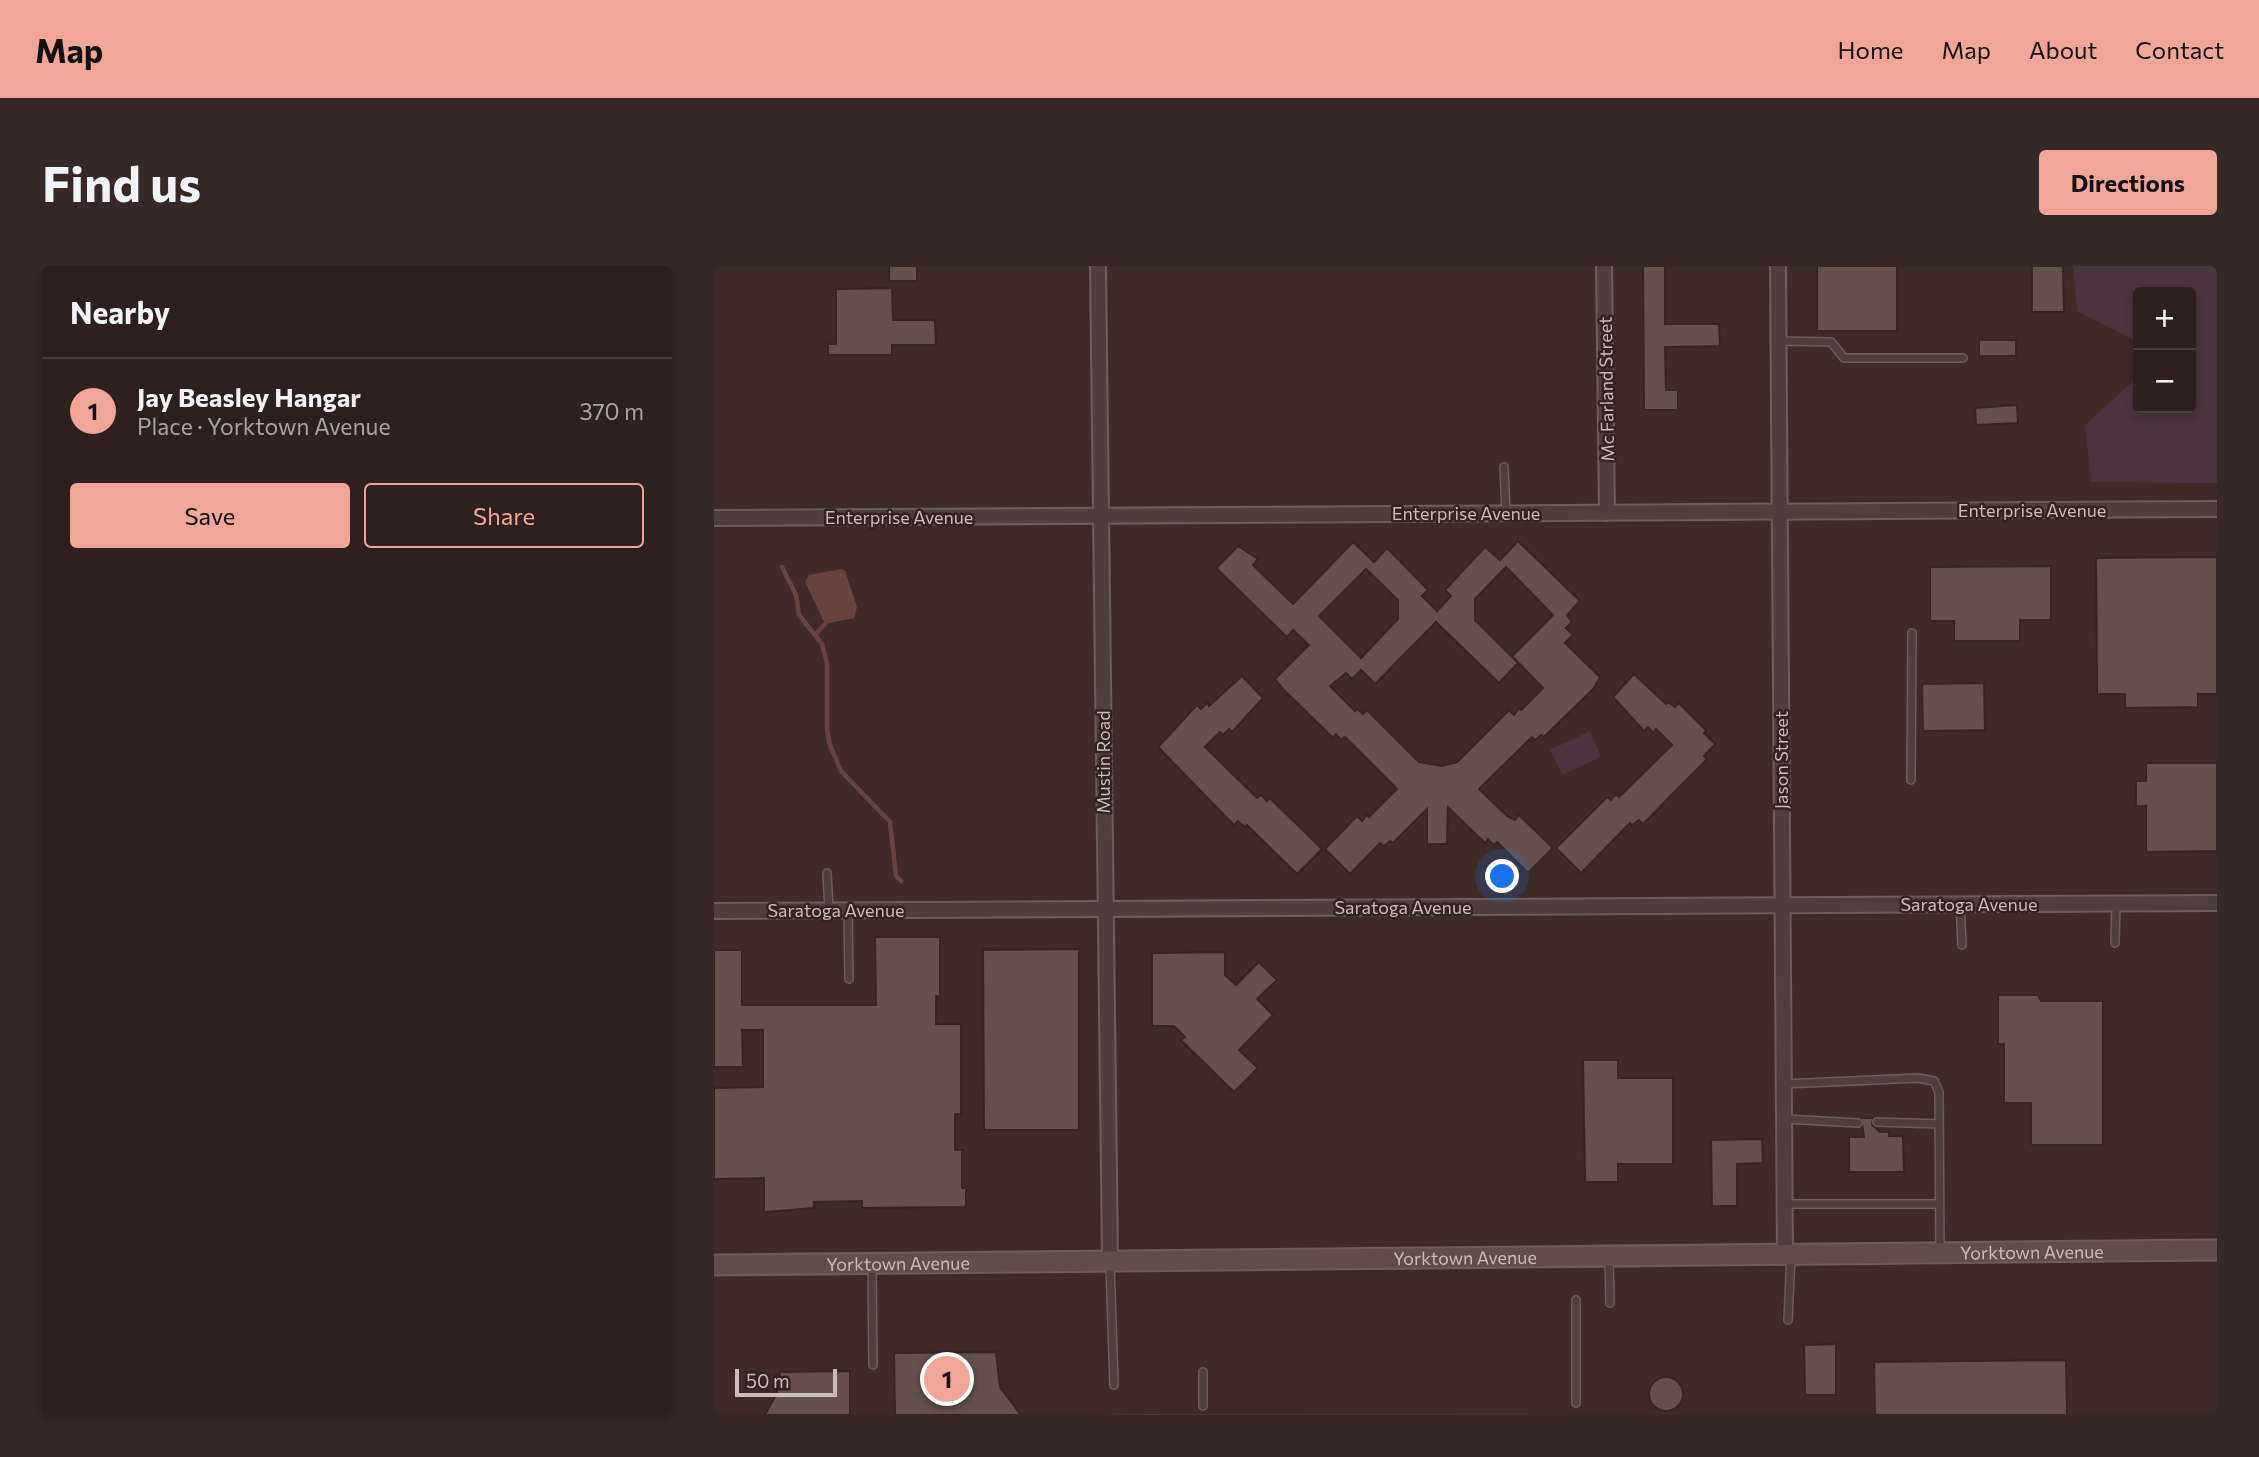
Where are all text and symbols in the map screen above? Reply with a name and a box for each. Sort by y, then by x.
text: Map [35,29,103,70]
text: Home [1838,35,1904,64]
text: Map [1942,35,1991,64]
text: About [2029,35,2097,64]
text: Contact [2135,35,2224,64]
button: Directions [2039,150,2217,215]
text: Find us [42,152,201,212]
map controls [2133,287,2196,413]
button: + [2133,287,2196,350]
text: Nearby [70,293,170,330]
street label: Mc Farland Street [1594,316,1618,462]
button: − [2133,350,2196,413]
text: Jay Beasley Hangar [137,381,361,412]
text: 1 [88,397,98,425]
text: 370 m [579,397,644,425]
text: Place · Yorktown Avenue [137,412,391,440]
button: Save [70,483,350,548]
button: Share [364,483,644,548]
street label: Enterprise Avenue [1958,499,2106,521]
street label: Enterprise Avenue [1392,502,1540,524]
street label: Enterprise Avenue [825,506,973,528]
street label: Mustin Road [1092,710,1114,814]
street label: Jason Street [1770,711,1792,809]
your location [1485,859,1519,893]
street label: Saratoga Avenue [1901,893,2037,915]
street label: Saratoga Avenue [1335,896,1471,918]
street label: Saratoga Avenue [768,899,904,921]
street label: Yorktown Avenue [1960,1240,2104,1264]
street label: Yorktown Avenue [1393,1246,1537,1269]
street label: Yorktown Avenue [826,1251,970,1275]
pin: 1 [924,1353,970,1405]
scale bar [735,1366,836,1398]
text: 50 m [746,1369,790,1392]

